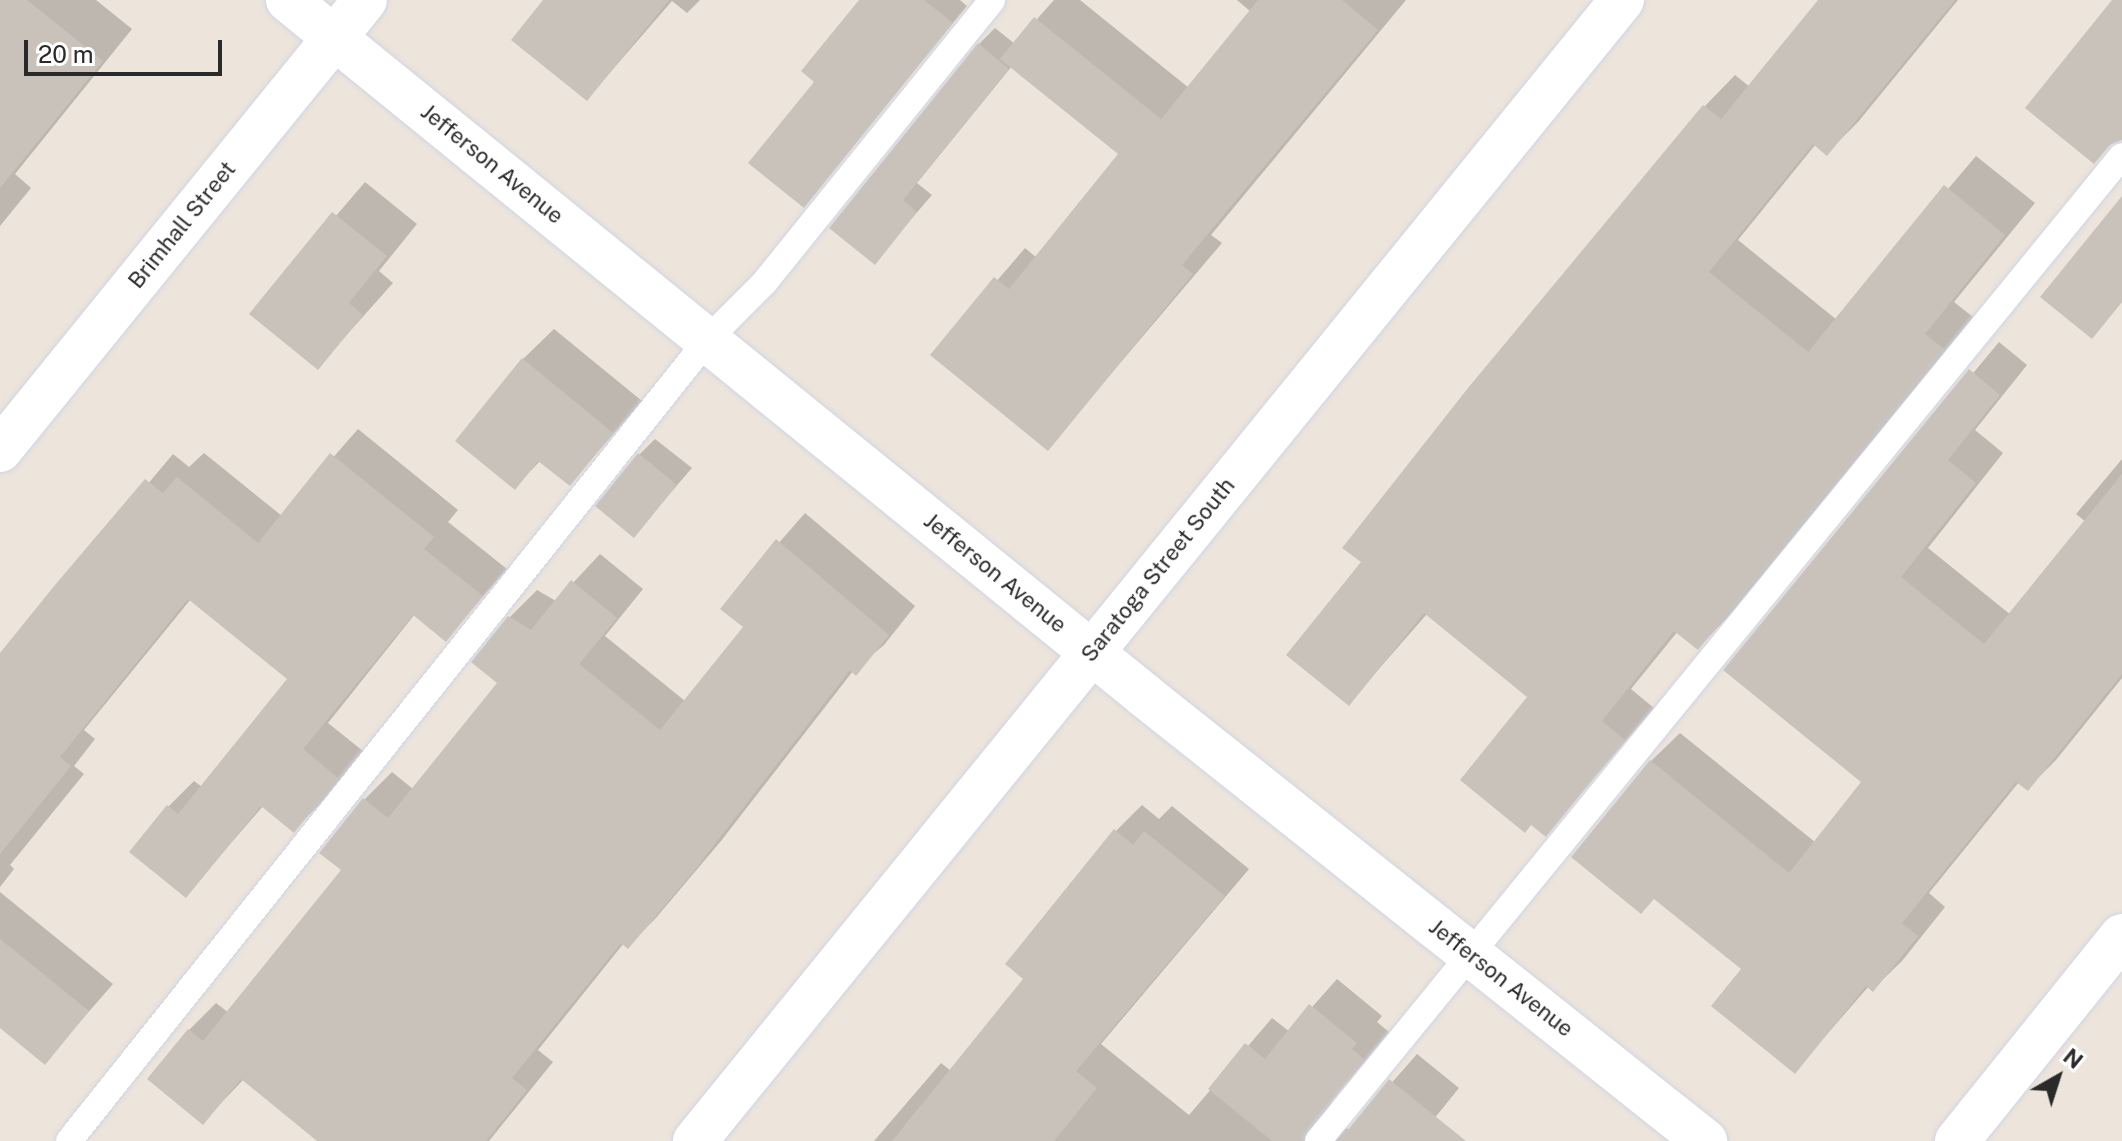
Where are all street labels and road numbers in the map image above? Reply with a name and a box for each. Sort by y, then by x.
street label: Jefferson Avenue [416,99,568,229]
street label: Brimhall Street [123,156,241,294]
street label: Saratoga Street South [1076,473,1240,667]
street label: Jefferson Avenue [919,508,1071,638]
street label: Jefferson Avenue [1424,914,1578,1042]

